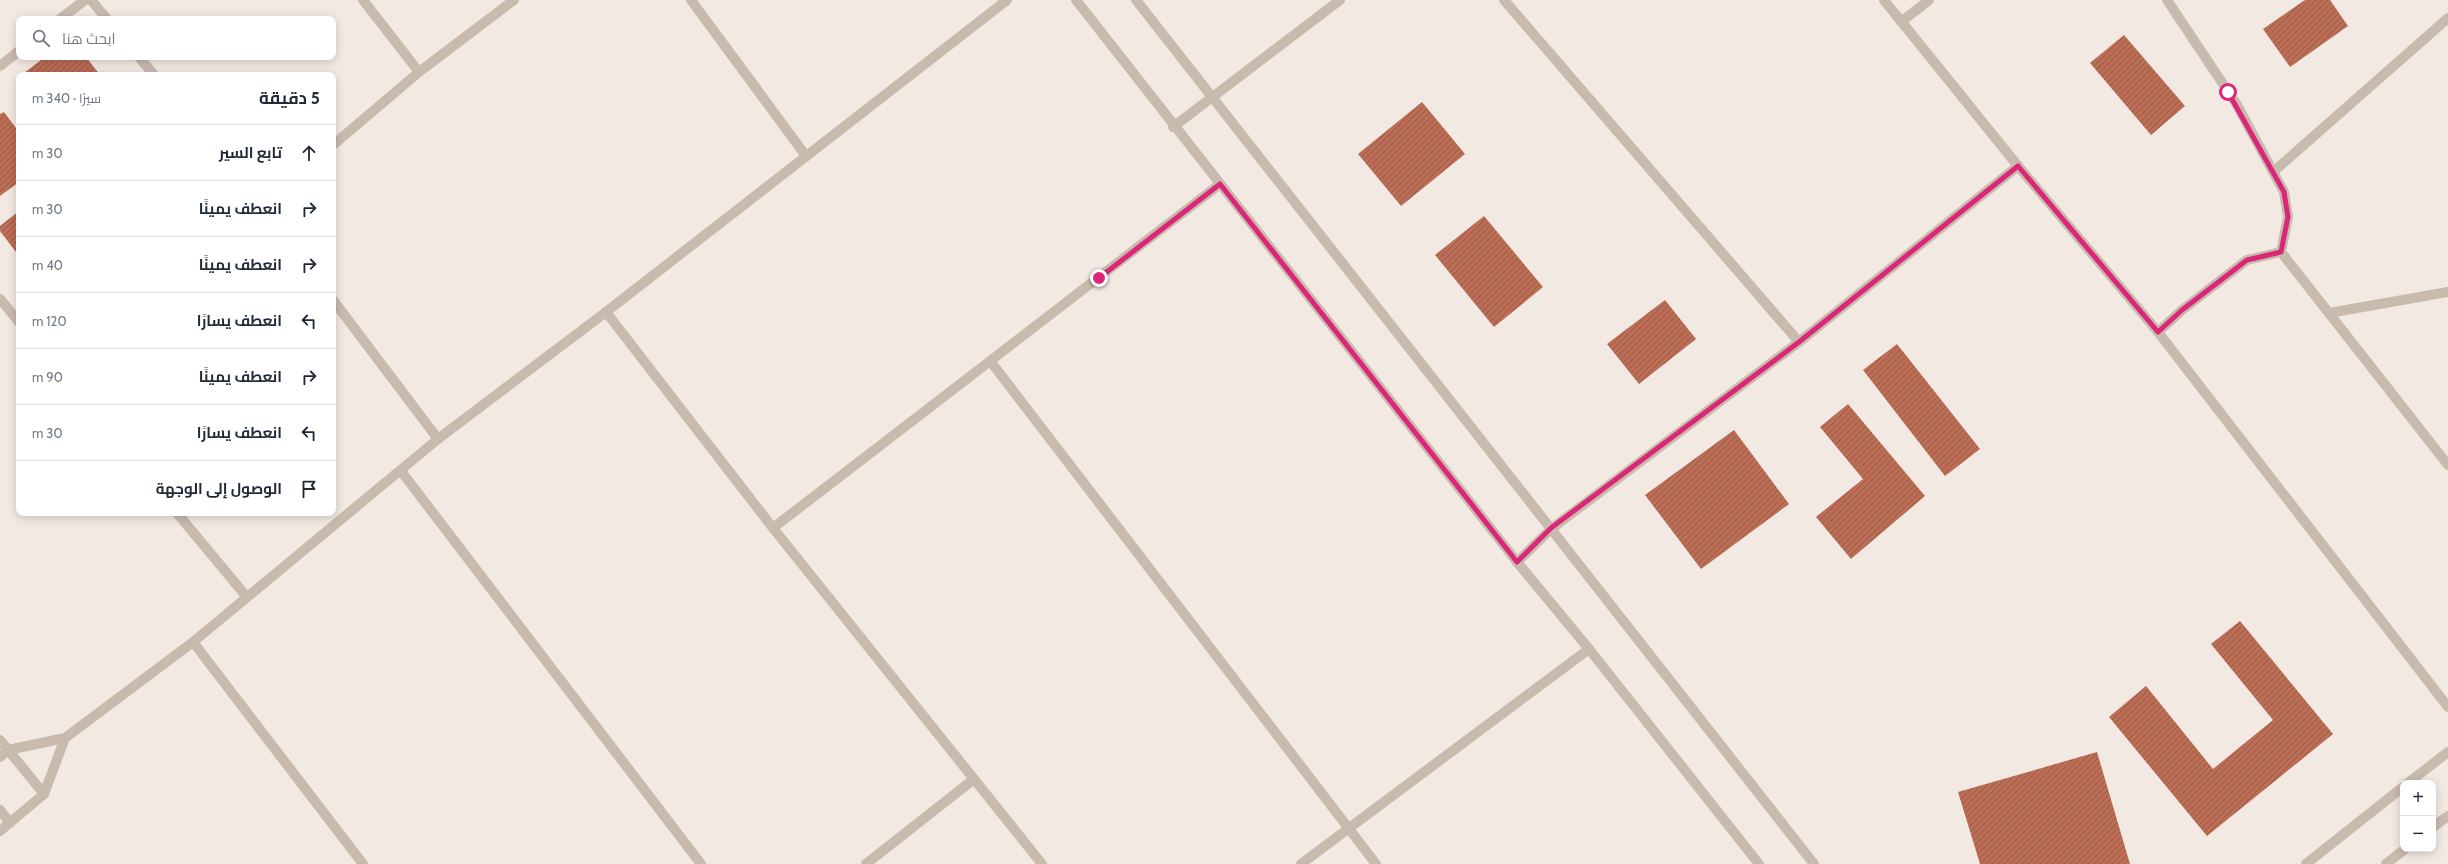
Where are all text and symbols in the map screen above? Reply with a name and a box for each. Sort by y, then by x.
search box [16,16,336,60]
icon: search [30,27,52,49]
text: ابحث هنا [62,30,116,48]
route start [2219,83,2237,101]
text: 5 دقيقة [259,88,320,108]
text: سيرًا · 340 m [32,90,101,106]
icon: ahead [298,142,320,164]
text: تابع السير [219,144,282,162]
text: 30 m [32,145,62,161]
icon: right [298,198,320,220]
text: انعطف يمينًا [199,200,282,218]
text: 30 m [32,201,62,217]
icon: right [298,254,320,276]
text: انعطف يمينًا [199,256,282,274]
text: 40 m [32,257,63,273]
route end [1090,269,1108,287]
icon: left [298,310,320,332]
text: انعطف يسارًا [197,312,282,330]
text: 120 m [32,313,66,329]
icon: right [298,366,320,388]
text: انعطف يمينًا [199,368,282,386]
text: 90 m [32,369,63,385]
icon: left [298,422,320,444]
text: انعطف يسارًا [197,424,282,442]
text: 30 m [32,425,62,441]
icon: arrive [298,478,320,500]
text: الوصول إلى الوجهة [156,480,282,498]
map controls [2400,780,2436,852]
button: + [2400,780,2436,816]
button: − [2400,816,2436,852]

